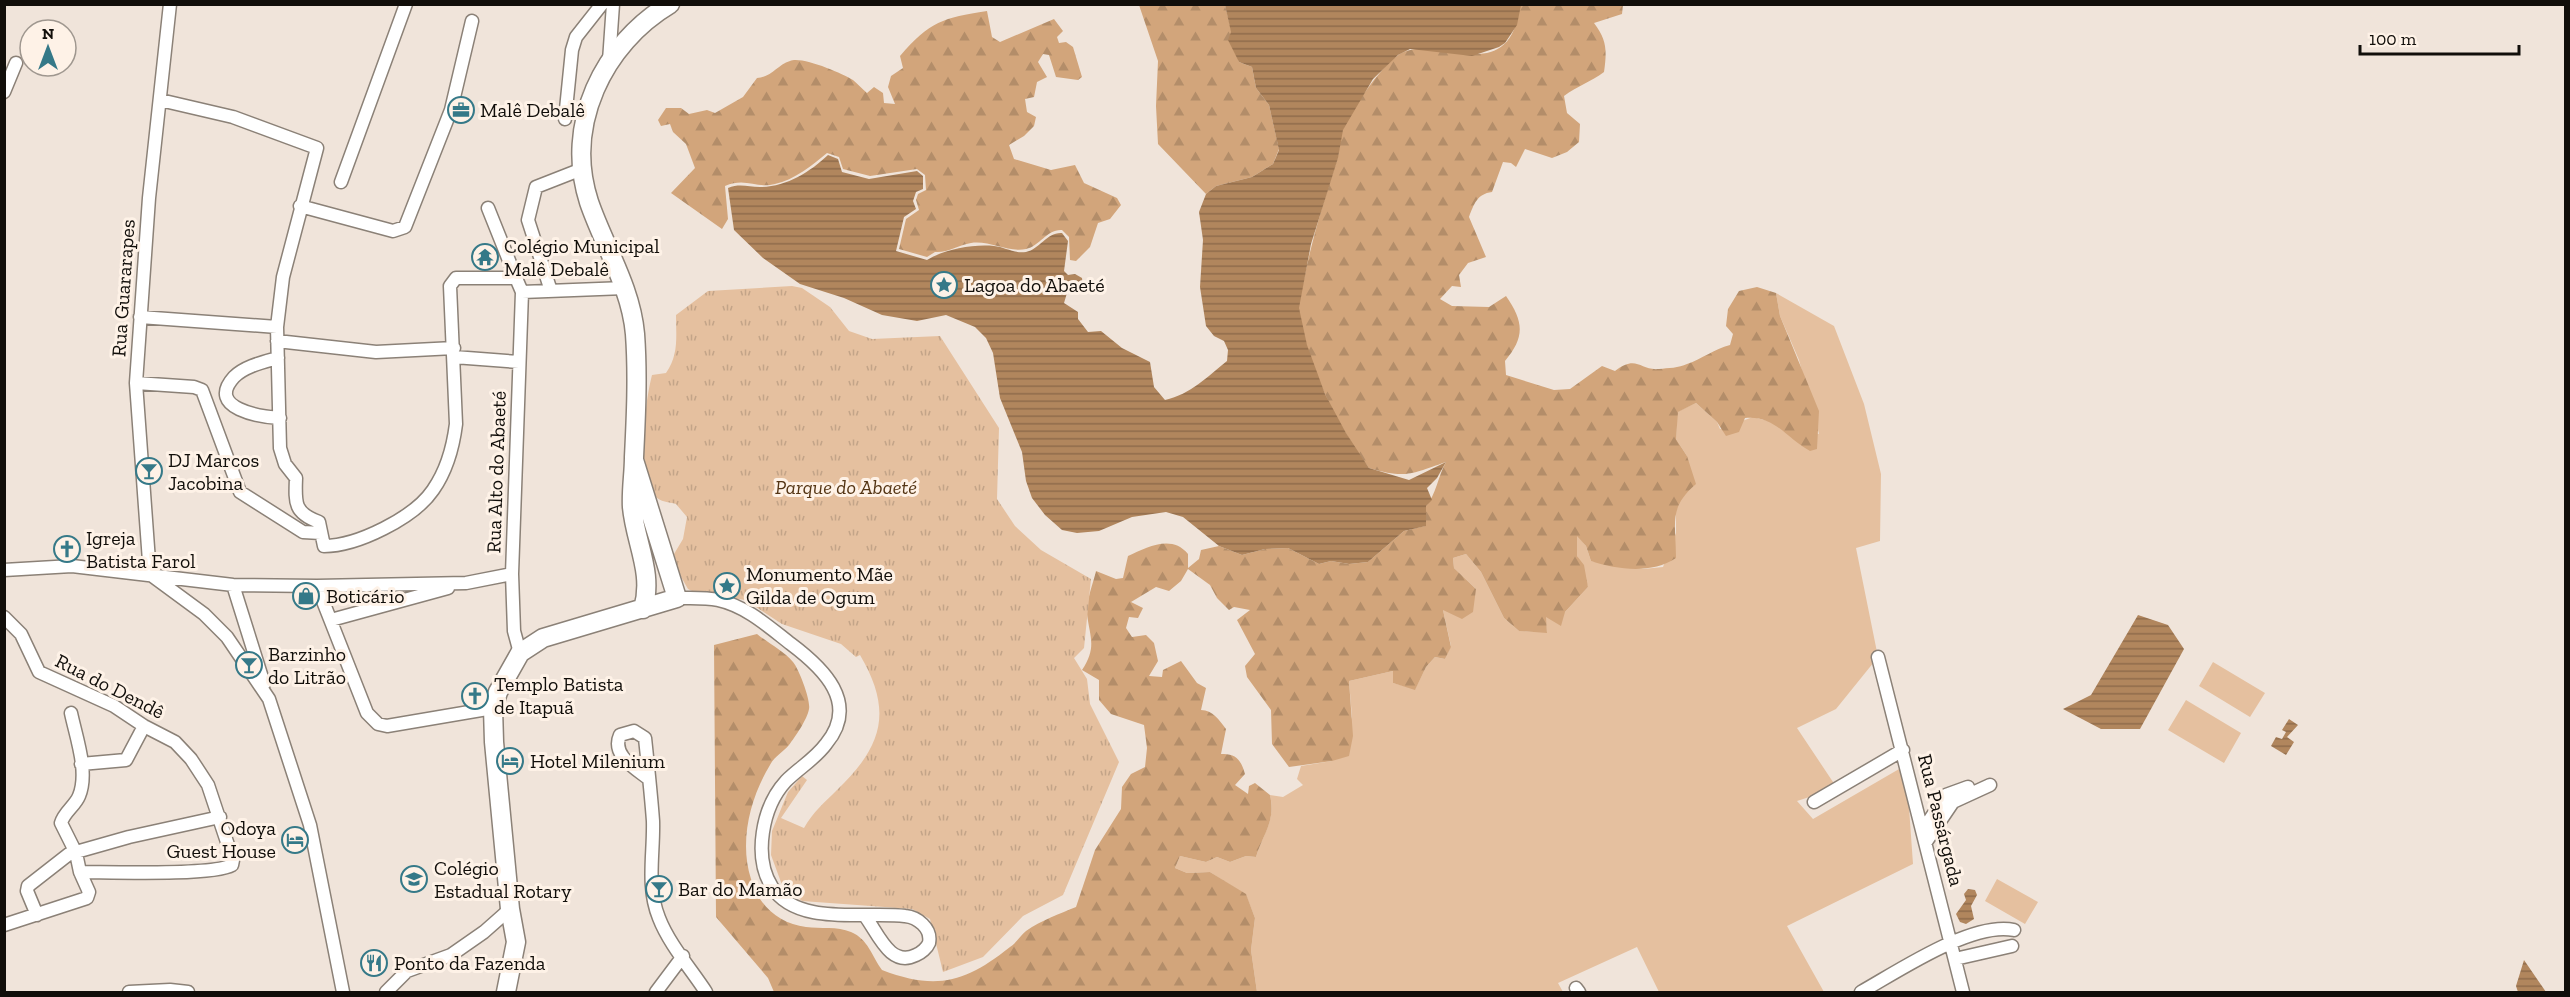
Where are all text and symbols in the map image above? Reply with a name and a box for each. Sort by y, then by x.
north arrow [18,18,78,78]
scale bar [2360,18,2519,56]
text: N [42,24,54,43]
text: 100 m [2369,28,2417,50]
office icon: Malê Debalê [446,95,476,125]
place label: Malê Debalê [480,98,585,122]
street label: Rua Guararapes [106,218,140,358]
place label: Colégio Municipal Malê Debalê [504,234,660,281]
temple icon: Colégio Municipal Malê Debalê [470,242,500,272]
place icon: Lagoa do Abaeté [929,270,959,300]
place label: Lagoa do Abaeté [964,273,1105,297]
street label: Rua Alto do Abaeté [481,390,511,554]
place label: DJ Marcos Jacobina [168,448,259,495]
bar icon: DJ Marcos Jacobina [134,456,164,486]
park label: Parque do Abaeté [775,475,917,499]
place label: Igreja Batista Farol [86,526,196,573]
church icon: Igreja Batista Farol [52,534,82,564]
place label: Monumento Mãe Gilda de Ogum [746,562,893,609]
place icon: Monumento Mãe Gilda de Ogum [712,571,742,601]
shop icon: Boticário [291,581,321,611]
place label: Boticário [326,584,405,608]
place label: Barzinho do Litrão [268,642,346,689]
street label: Rua do Dendê [52,648,168,724]
bar icon: Barzinho do Litrão [234,650,264,680]
place label: Templo Batista de Itapuã [494,672,624,719]
church icon: Templo Batista de Itapuã [460,681,490,711]
hotel icon: Hotel Milenium [495,746,525,776]
place label: Hotel Milenium [530,749,666,773]
street label: Rua Passárgada [1913,751,1969,889]
place label: Odoya Guest House [167,816,276,863]
hotel icon: Odoya Guest House [280,825,310,855]
place label: Colégio Estadual Rotary [434,856,572,903]
school or university icon: Colégio Estadual Rotary [399,864,429,894]
bar icon: Bar do Mamão [644,874,674,904]
place label: Bar do Mamão [678,877,802,901]
restaurant icon: Ponto da Fazenda [359,948,389,978]
place label: Ponto da Fazenda [394,951,546,975]

